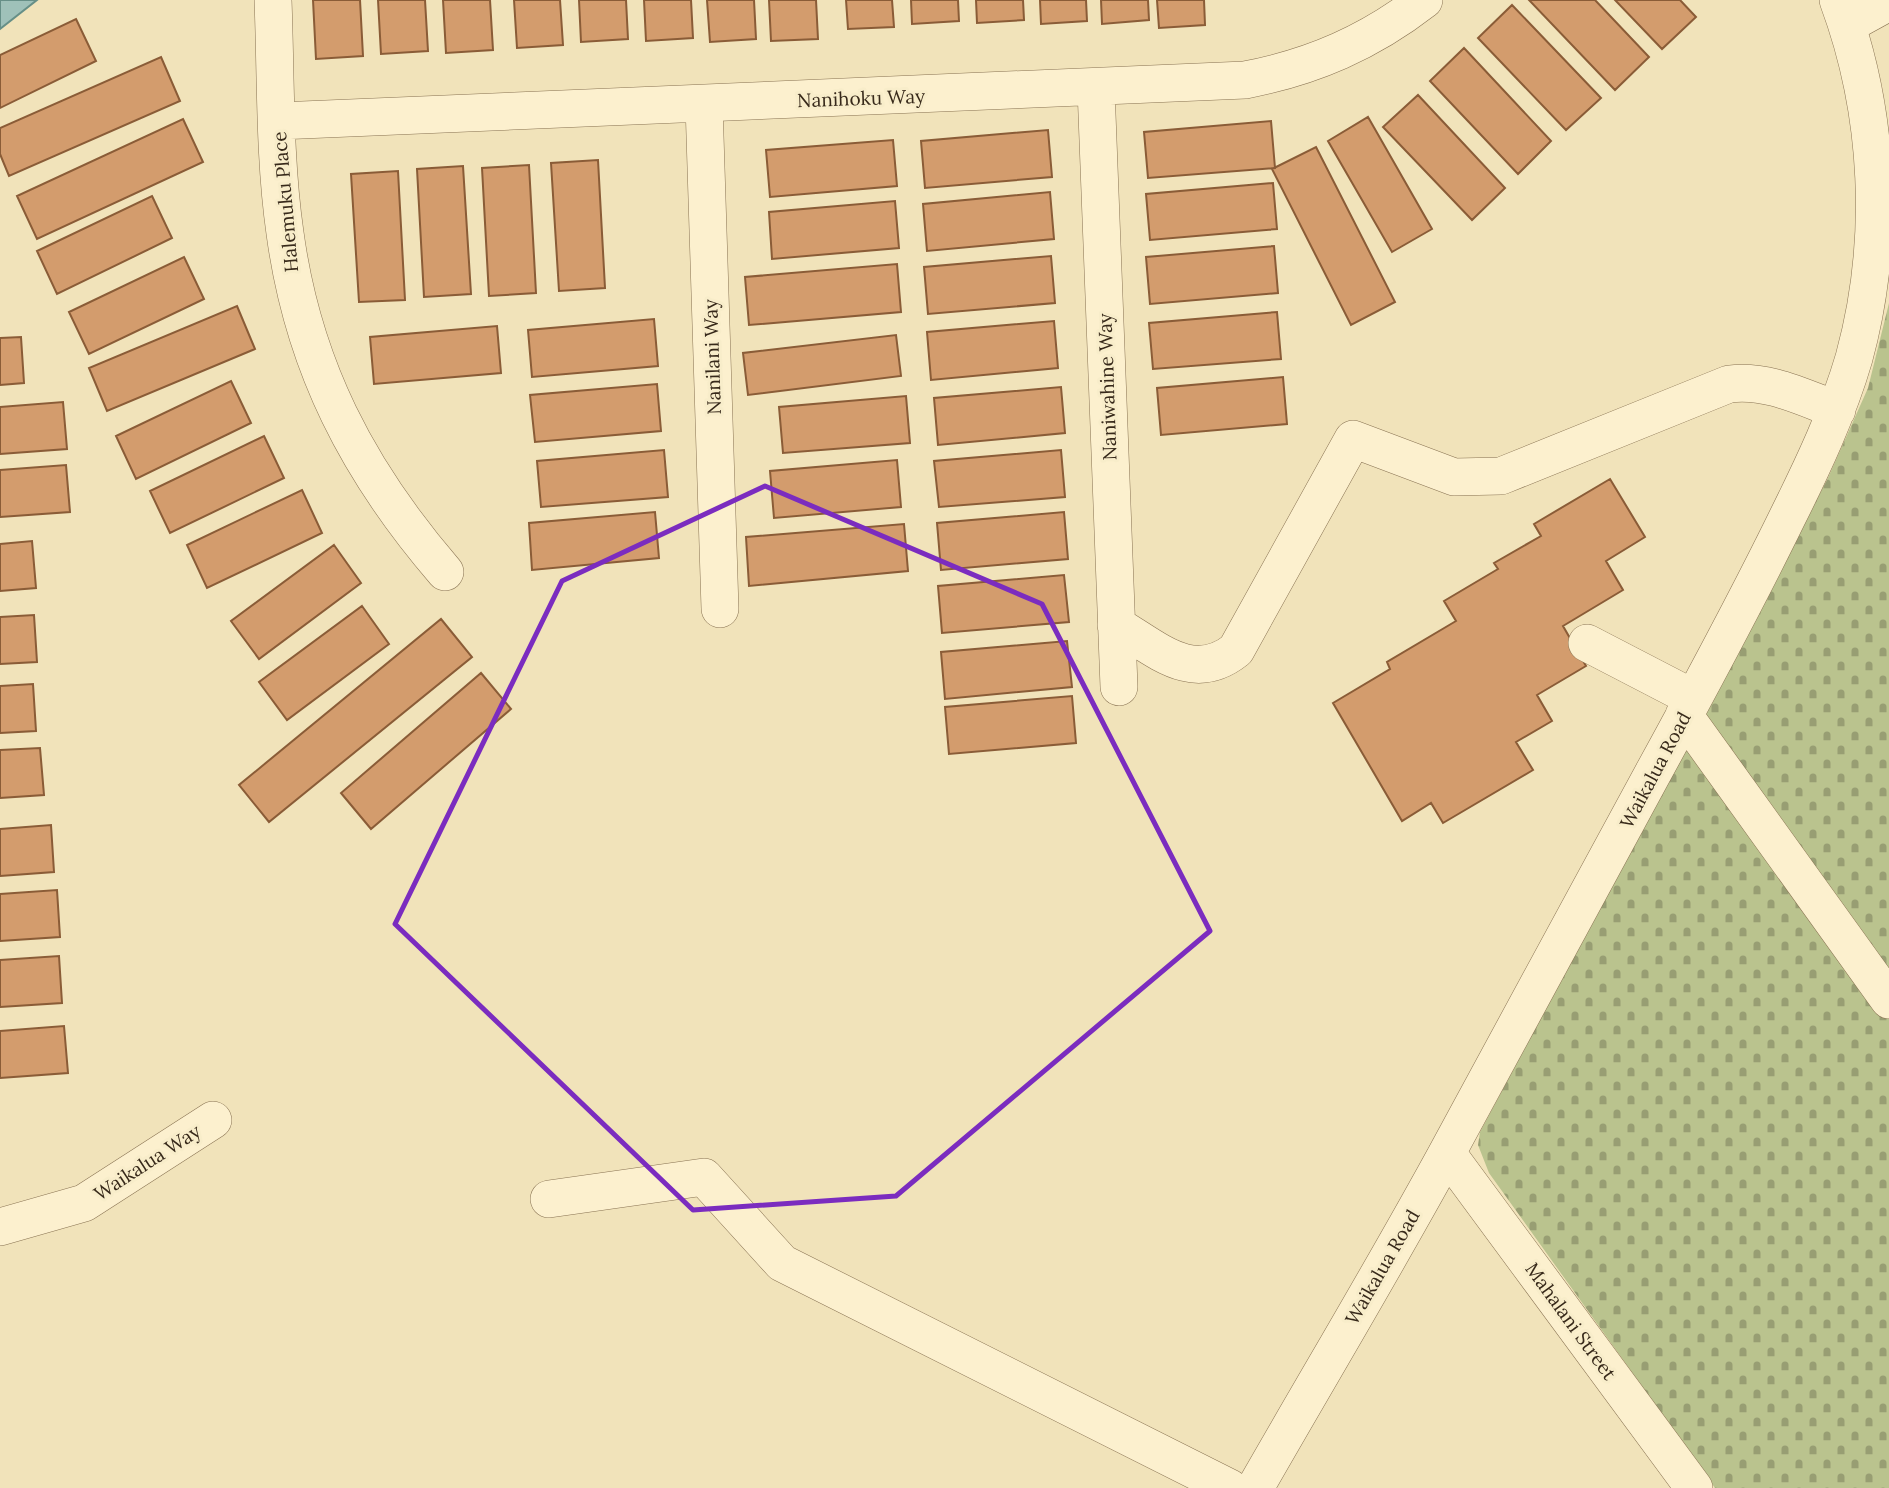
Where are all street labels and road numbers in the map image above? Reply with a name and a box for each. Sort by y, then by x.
street label: Nanihoku Way [797,84,925,112]
street label: Halemuku Place [267,130,303,274]
street label: Nanilani Way [698,299,726,415]
street label: Naniwahine Way [1092,313,1122,461]
street label: Waikalua Road [1614,708,1696,832]
street label: Waikalua Way [89,1119,205,1205]
street label: Waikalua Road [1339,1205,1425,1329]
street label: Mahalani Street [1520,1258,1622,1385]

